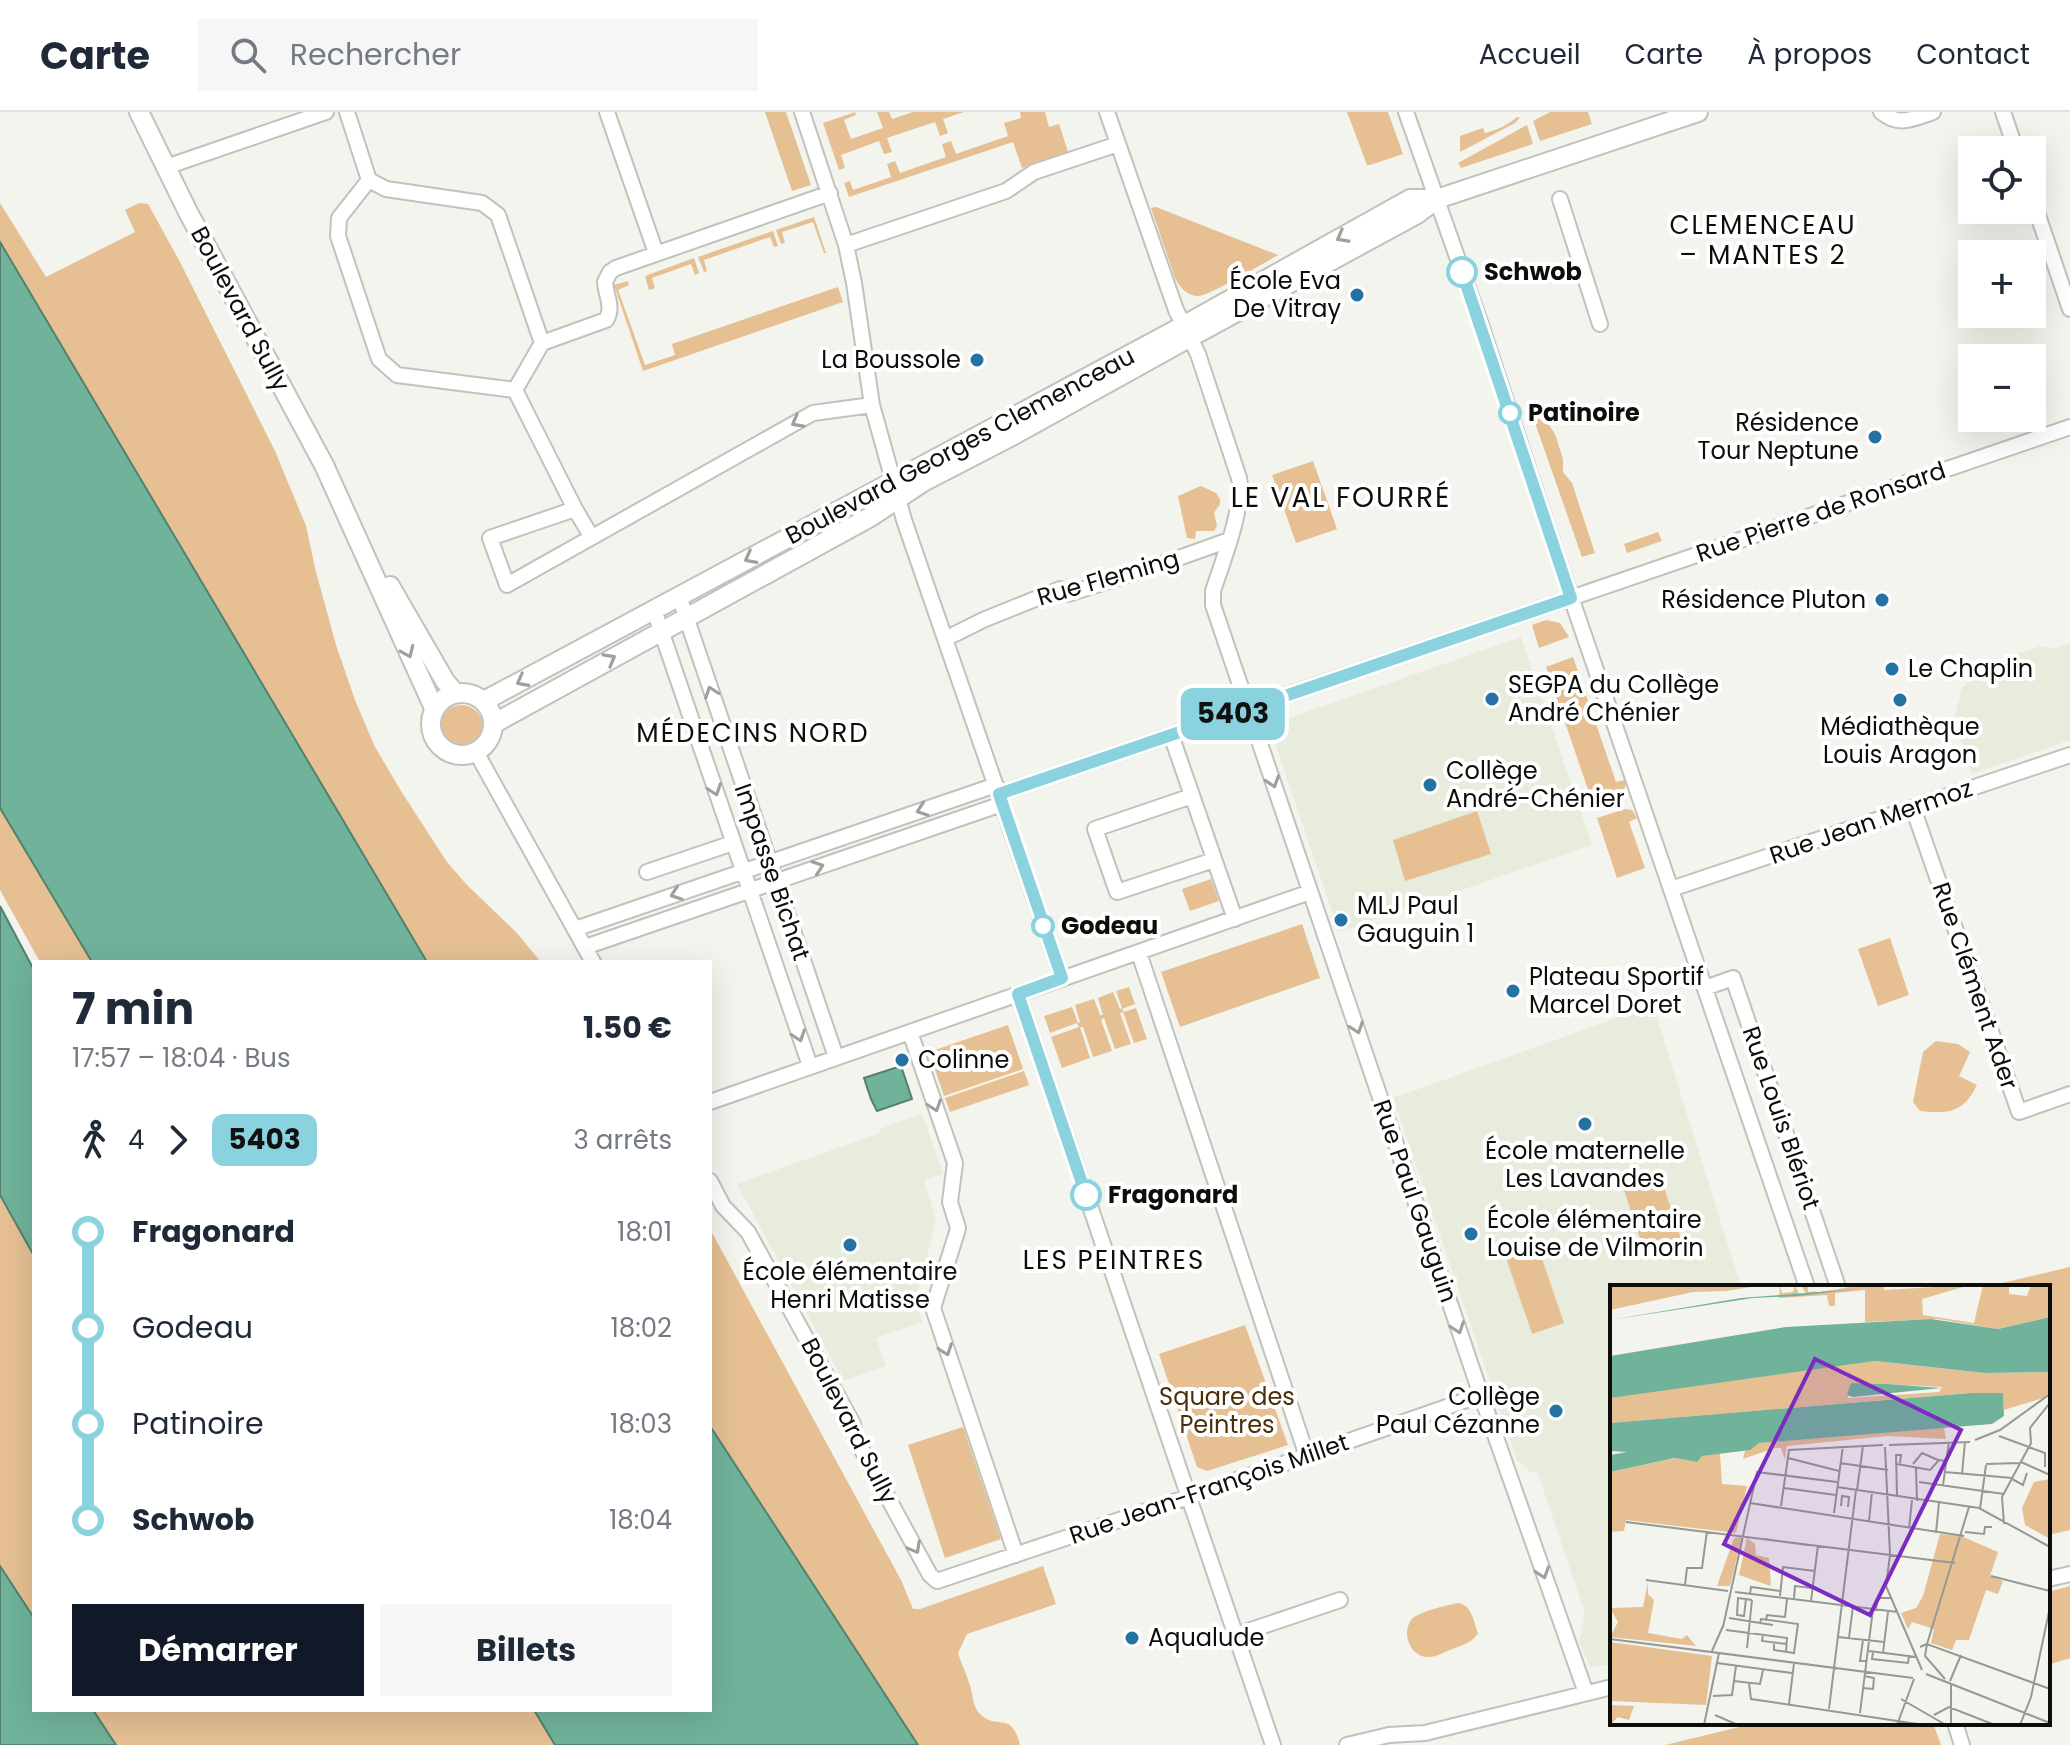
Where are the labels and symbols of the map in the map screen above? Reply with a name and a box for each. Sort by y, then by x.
district label: CLEMENCEAU – MANTES 2 [1669,207,1857,273]
street label: Boulevard Sully [183,221,298,397]
one-way arrow [1336,227,1350,243]
place label: Schwob [1484,255,1582,288]
marker: Schwob [1447,257,1477,287]
place label: École Eva De Vitray [1230,264,1341,325]
marker: École Eva De Vitray [1348,286,1366,304]
street label: Boulevard Georges Clemenceau [780,339,1140,552]
place label: La Boussole [821,343,961,376]
marker: La Boussole [968,351,986,369]
place label: Patinoire [1528,396,1640,429]
marker: Patinoire [1499,402,1521,424]
place label: Résidence Tour Neptune [1698,406,1859,467]
one-way arrow [790,413,805,428]
marker: Résidence Tour Neptune [1866,428,1884,446]
street label: Rue Pierre de Ronsard [1692,453,1950,570]
district label: LE VAL FOURRÉ [1231,478,1451,517]
street label: Rue Fleming [1033,541,1183,614]
one-way arrow [744,548,759,563]
place label: Résidence Pluton [1661,583,1866,616]
marker: Résidence Pluton [1873,591,1891,609]
one-way arrow [398,644,414,658]
place label: Le Chaplin [1908,652,2033,685]
one-way arrow [602,653,616,669]
marker: Le Chaplin [1883,660,1901,678]
place label: SEGPA du Collège André Chénier [1508,668,1719,729]
one-way arrow [516,671,530,687]
one-way arrow [704,686,720,699]
line badge: 5403 [1177,688,1289,740]
marker: SEGPA du Collège André Chénier [1483,690,1501,708]
marker: Médiathèque Louis Aragon [1891,691,1909,709]
place label: Médiathèque Louis Aragon [1820,710,1980,771]
district label: MÉDECINS NORD [636,715,870,751]
place label: Collège André-Chénier [1446,754,1625,815]
street label: Rue Jean Mermoz [1765,771,1977,872]
one-way arrow [1264,774,1280,788]
marker: Collège André-Chénier [1421,776,1439,794]
street label: Impasse Bichat [727,779,818,965]
one-way arrow [705,782,722,796]
one-way arrow [915,801,929,817]
one-way arrow [810,861,824,877]
street label: Rue Clément Ader [1925,878,2026,1094]
one-way arrow [669,885,683,901]
place label: MLJ Paul Gauguin 1 [1357,889,1474,950]
place label: Godeau [1061,909,1158,942]
marker: MLJ Paul Gauguin 1 [1332,911,1350,929]
marker: Godeau [1032,915,1054,937]
place label: Plateau Sportif Marcel Doret [1529,960,1704,1021]
marker: Plateau Sportif Marcel Doret [1504,982,1522,1000]
one-way arrow [1347,1021,1363,1035]
street label: Rue Louis Blériot [1735,1022,1828,1214]
one-way arrow [790,1028,806,1042]
place label: Colinne [918,1043,1009,1076]
marker: Colinne [893,1051,911,1069]
street label: Rue Paul Gauguin [1365,1095,1466,1307]
one-way arrow [926,1098,942,1112]
marker: École maternelle Les Lavandes [1576,1115,1594,1133]
place label: École maternelle Les Lavandes [1485,1134,1685,1195]
place label: Fragonard [1108,1178,1238,1211]
marker: Fragonard [1071,1180,1101,1210]
place label: École élémentaire Louise de Vilmorin [1487,1203,1704,1264]
marker: École élémentaire Louise de Vilmorin [1462,1225,1480,1243]
marker: École élémentaire Henri Matisse [841,1236,859,1254]
district label: LES PEINTRES [1023,1242,1205,1278]
place label: École élémentaire Henri Matisse [743,1255,957,1316]
inset map [1610,1285,2050,1725]
one-way arrow [1449,1320,1465,1334]
street label: Boulevard Sully [793,1332,906,1510]
one-way arrow [936,1342,952,1356]
park label: Square des Peintres [1159,1380,1295,1441]
place label: Collège Paul Cézanne [1376,1380,1540,1441]
marker: Collège Paul Cézanne [1547,1402,1565,1420]
street label: Rue Jean-François Millet [1065,1425,1353,1552]
one-way arrow [905,1539,921,1553]
one-way arrow [1534,1566,1550,1580]
place label: Aqualude [1148,1621,1264,1654]
marker: Aqualude [1123,1629,1141,1647]

